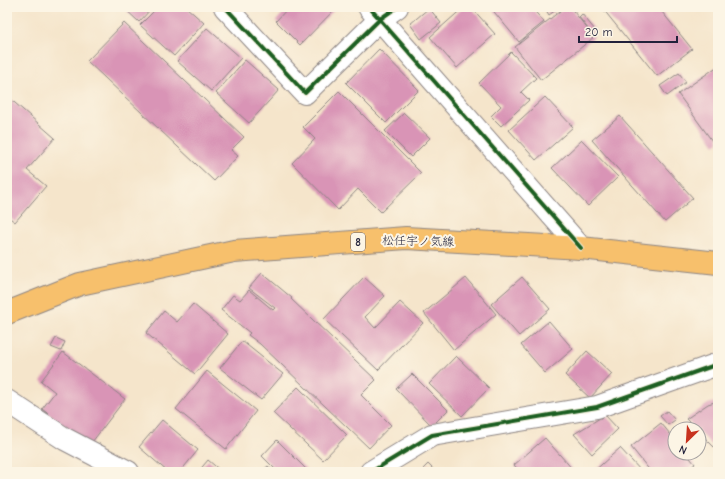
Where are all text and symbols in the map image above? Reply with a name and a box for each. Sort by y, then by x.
scale bar [579,18,677,44]
text: 20 m [585,25,613,39]
road number: 8 [351,233,365,251]
street label: 松任宇ノ気線 [382,233,454,249]
north arrow [667,421,707,461]
text: N [677,442,689,457]

